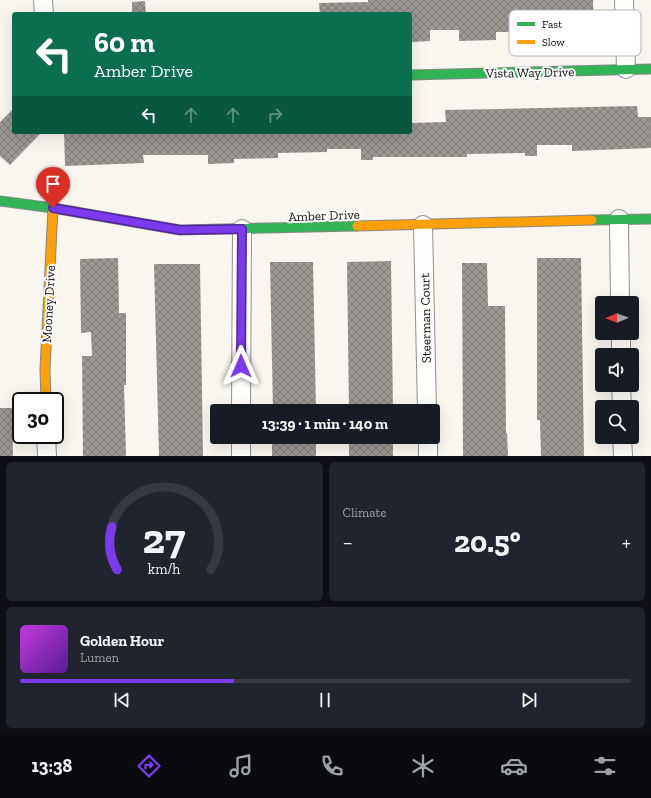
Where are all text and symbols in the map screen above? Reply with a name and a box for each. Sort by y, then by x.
legend [509,10,641,56]
text: Fast [542,18,563,31]
text: 60 m [94,26,155,59]
icon: left [28,28,80,80]
text: Slow [542,36,565,49]
text: Amber Drive [94,60,193,82]
street label: Vista Way Drive [485,64,574,81]
icon: left [138,104,160,126]
icon: ahead [180,104,202,126]
icon: ahead [222,104,244,126]
icon: right [264,104,286,126]
pin [36,167,70,208]
icon: arrive [42,173,64,195]
street label: Amber Drive [288,207,360,224]
street label: Mooney Drive [39,265,58,343]
street label: Steerman Court [417,273,434,363]
north arrow [595,296,639,340]
map controls [595,296,639,444]
position arrow [220,345,262,387]
button: sound [595,348,639,392]
speed limit sign: 30 [12,392,64,444]
button: search [595,400,639,444]
text: 13:39 · 1 min · 140 m [262,415,388,433]
text: Climate [343,505,386,520]
text: 27 [143,513,186,563]
text: 20.5° [454,524,521,560]
text: − [343,529,353,556]
text: + [622,529,631,556]
text: km/h [148,560,181,577]
text: Golden Hour [80,632,164,650]
text: Lumen [80,650,119,665]
icon: previous [111,689,133,711]
icon: pause [314,689,336,711]
icon: next [518,689,540,711]
icon: directions [135,752,163,780]
icon: music [227,752,255,780]
icon: phone [318,752,346,780]
icon: climate [409,752,437,780]
icon: car [500,752,528,780]
icon: filters [591,752,619,780]
text: 13:38 [32,755,72,777]

